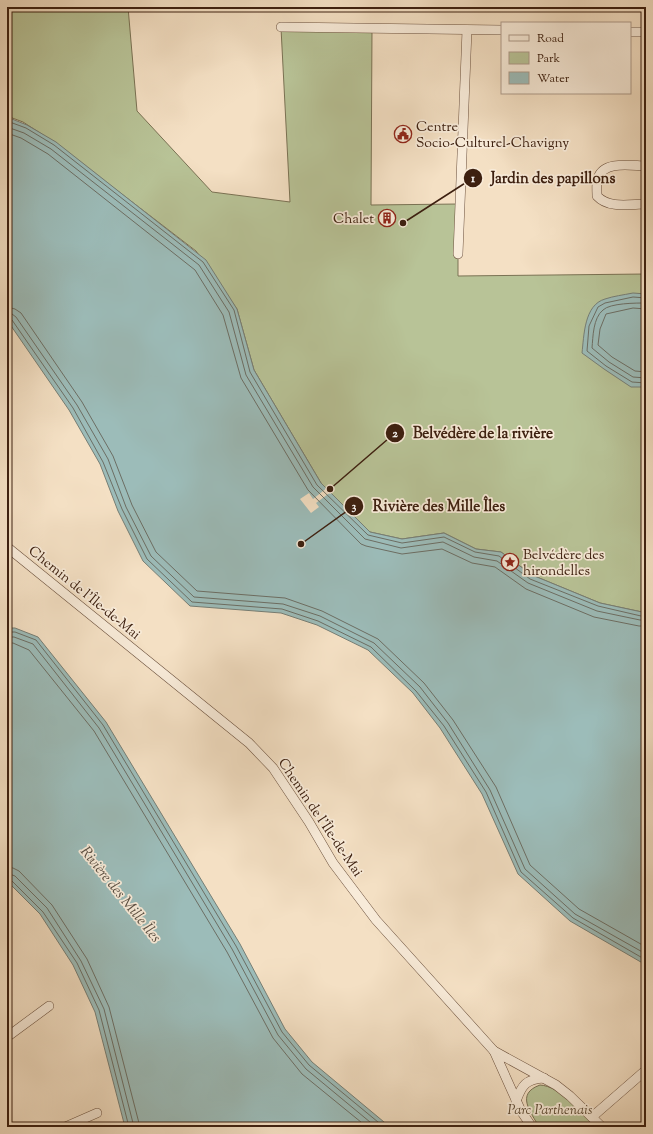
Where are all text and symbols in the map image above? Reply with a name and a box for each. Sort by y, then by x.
legend [501,22,631,94]
text: Road [537,30,564,48]
text: Park [537,50,560,68]
text: Water [537,70,570,88]
place label: Centre Socio-Culturel-Chavigny [416,118,569,154]
public building icon: Centre Socio-Culturel-Chavigny [393,124,413,144]
callout: Jardin des papillons [463,164,624,191]
text: Jardin des papillons [490,169,615,190]
text: 1 [470,170,476,188]
building icon: Chalet [377,208,397,228]
place label: Chalet [333,210,374,230]
callout: Belvédère de la rivière [385,420,561,447]
text: Belvédère de la rivière [413,424,553,445]
text: 2 [392,425,398,443]
callout: Rivière des Mille Îles [344,492,513,519]
text: Rivière des Mille Îles [373,495,505,518]
text: 3 [352,498,357,516]
street label: Chemin de l'Île-de-Mai [23,542,144,645]
place label: Belvédère des hirondelles [523,546,604,582]
place icon: Belvédère des hirondelles [500,552,520,572]
street label: Chemin de l'Île-de-Mai [272,755,367,881]
water label: Rivière des Mille Îles [74,842,166,947]
park label: Parc Parthenais [507,1101,593,1121]

